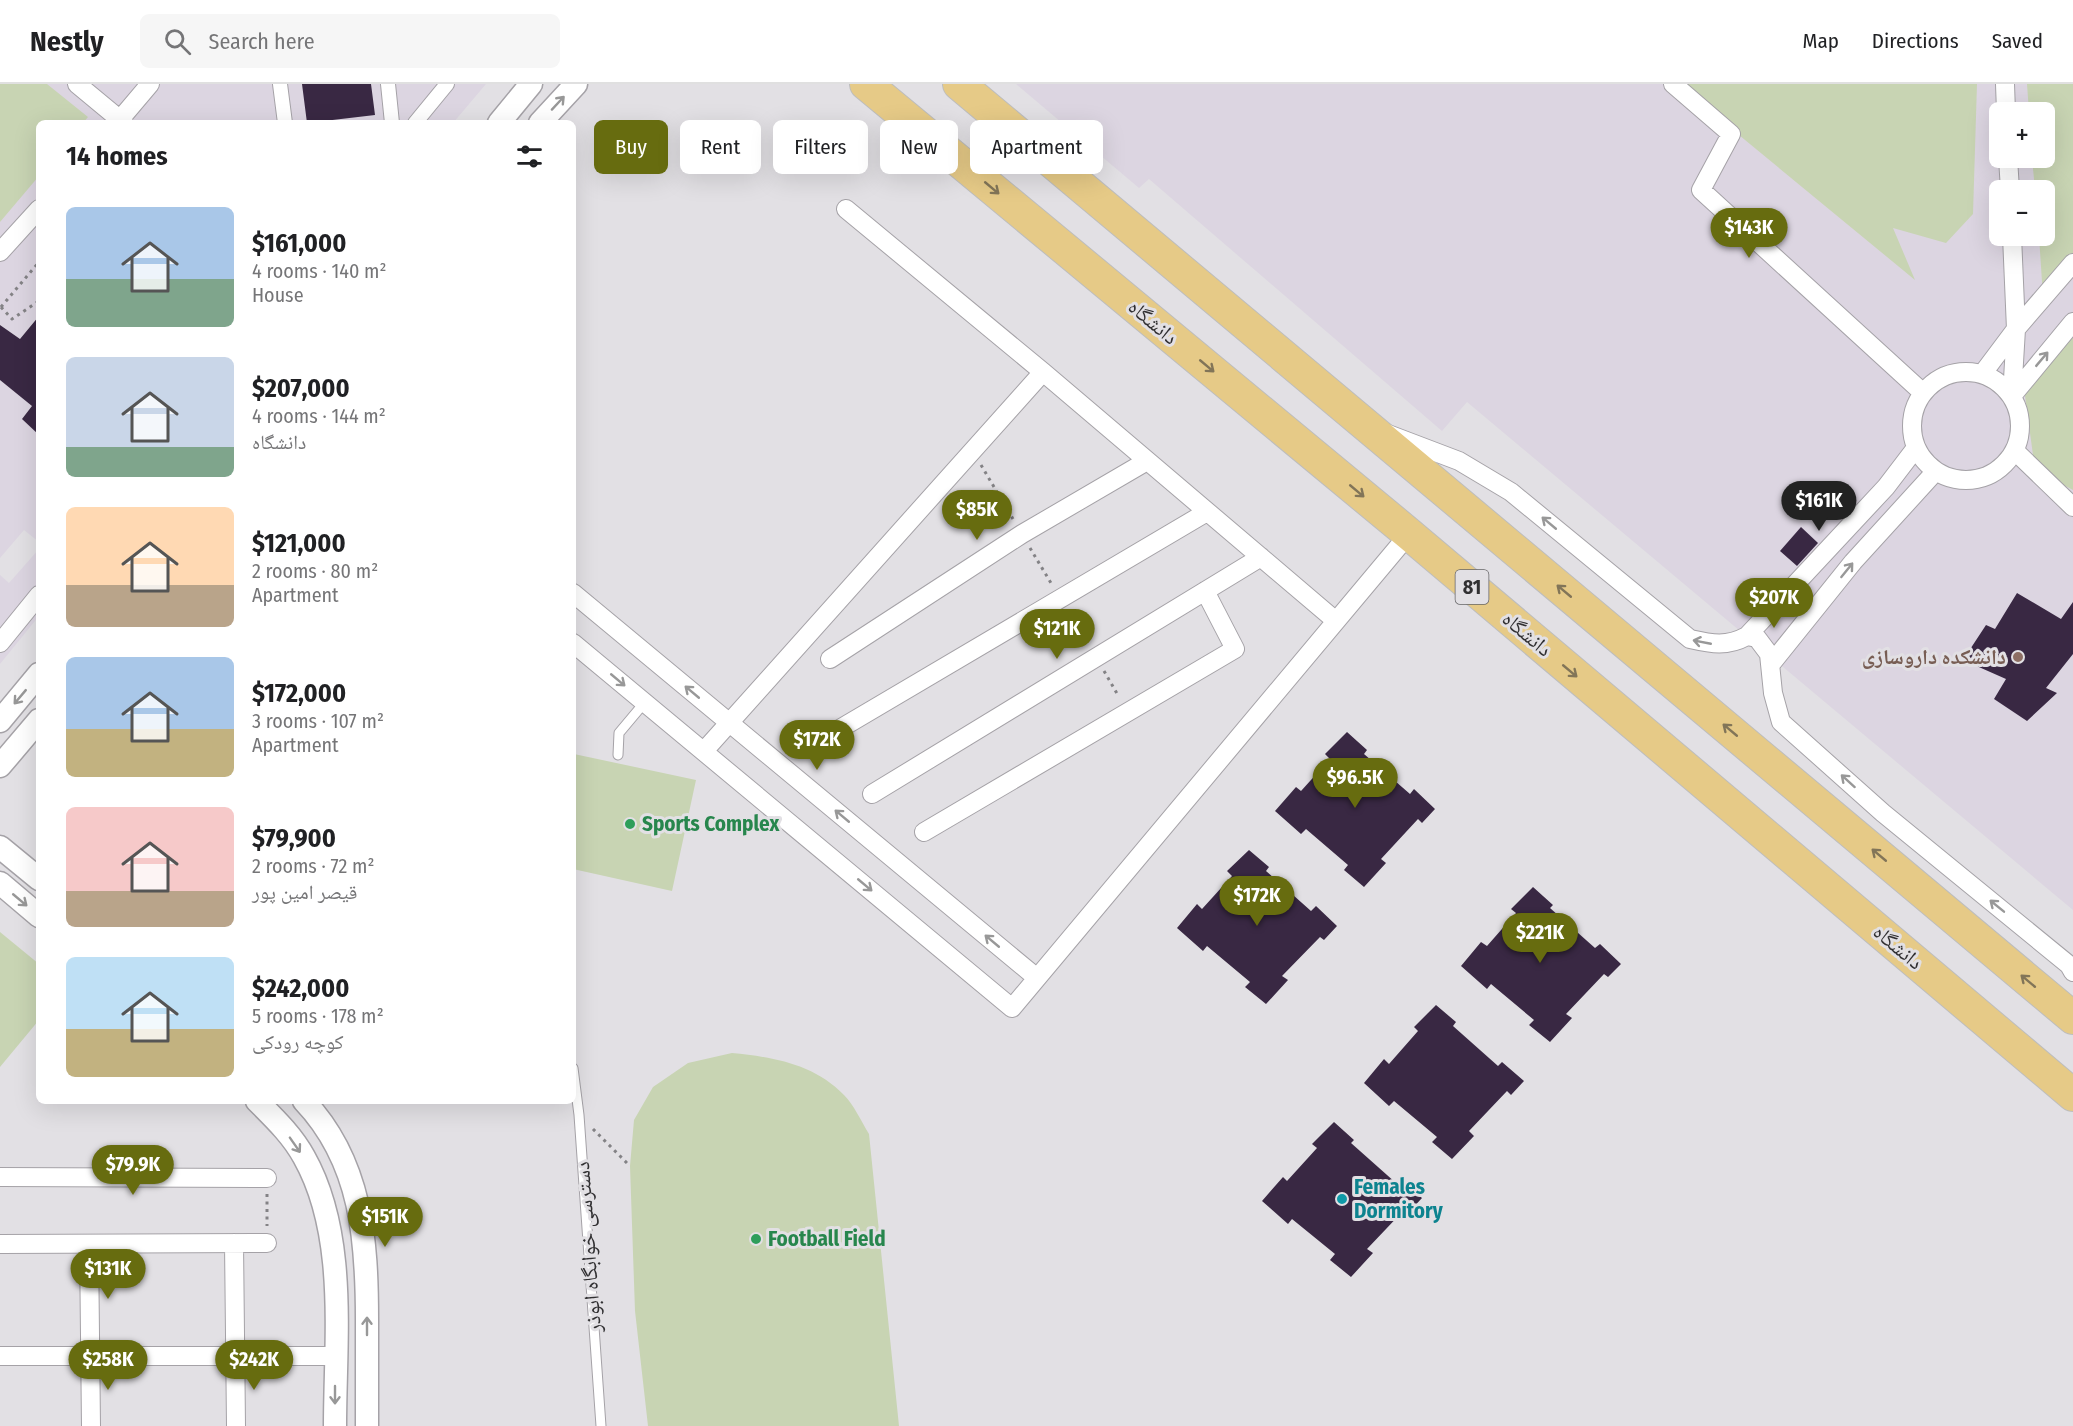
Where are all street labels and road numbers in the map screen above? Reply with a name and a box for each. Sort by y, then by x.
street label: دانشگاه [1123,294,1183,350]
road number: 81 [1456,570,1488,604]
street label: دانشگاه [1497,606,1557,662]
street label: دانشگاه [1868,919,1928,975]
street label: دسترسی خوابگاه ابوذر [569,1161,607,1334]

